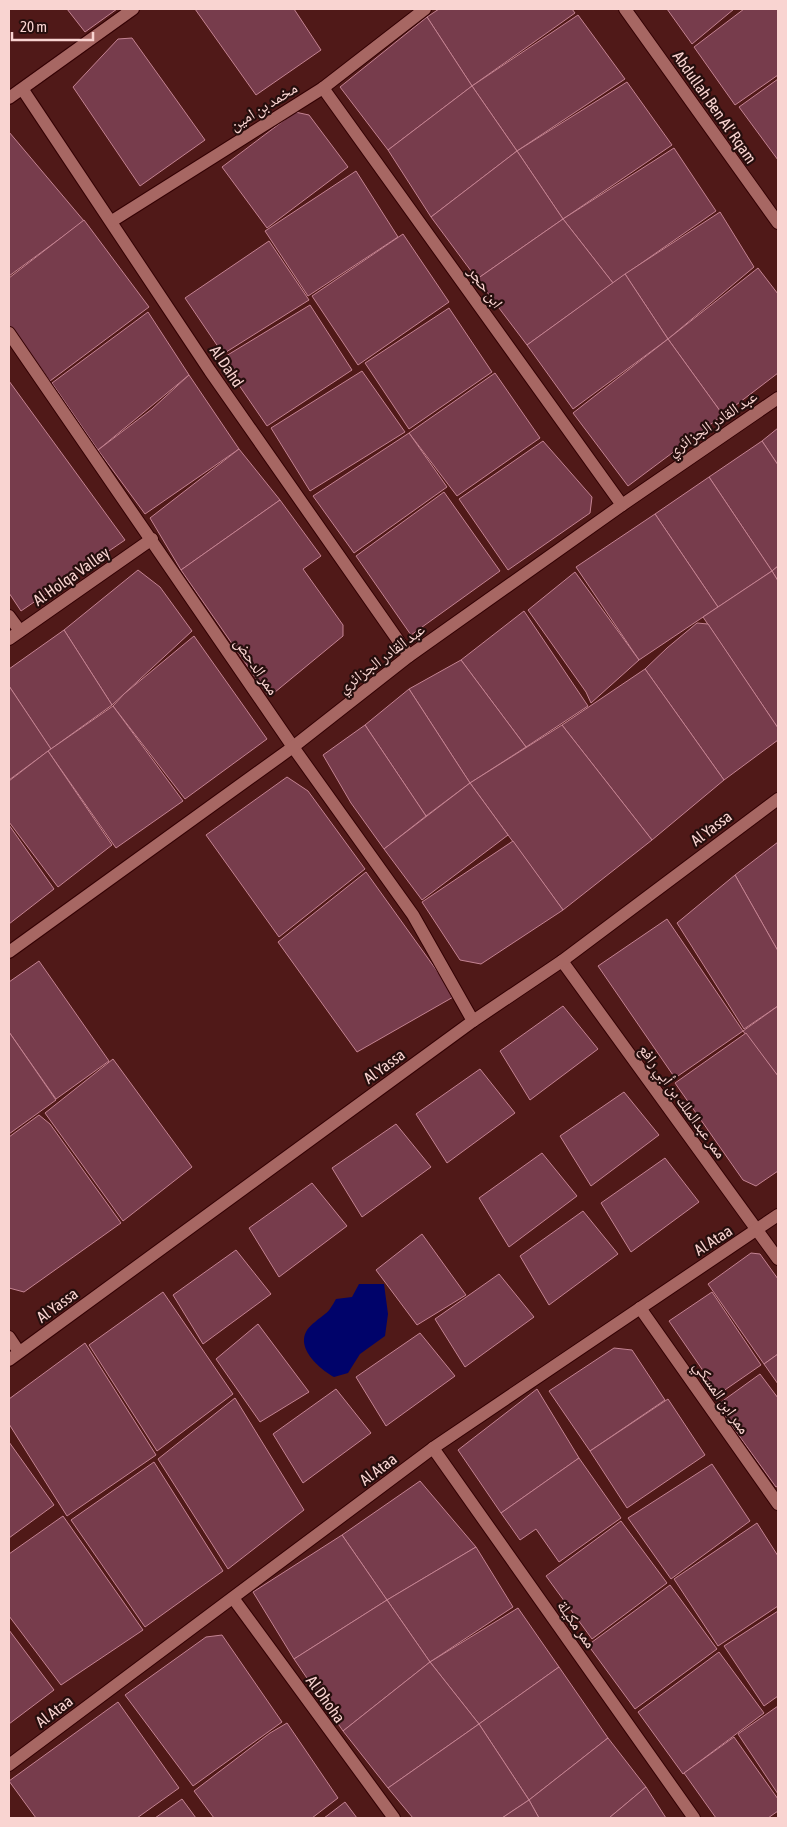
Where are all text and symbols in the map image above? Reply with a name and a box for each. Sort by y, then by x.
scale bar [12,10,94,42]
text: 20 m [20,18,47,35]
street label: Abdullah Ben Al' Rqam [669,47,760,167]
street label: مخمد بن امين [226,78,301,136]
street label: ابن حجر [463,262,507,313]
street label: Al Dahd [207,342,247,390]
street label: عبد القادر الجزائري [664,387,762,463]
street label: Al Holqa Valley [29,543,114,610]
street label: عبد القادر الجزائري [334,620,430,700]
street label: ممر الدحض [230,634,283,699]
street label: Al Yassa [687,807,735,849]
street label: ممر عبدالملك بن أبي رافع [632,1041,730,1164]
street label: Al Yassa [360,1045,408,1087]
street label: Al Ataa [691,1221,735,1259]
street label: Al Yassa [33,1284,81,1326]
street label: ممر ابن المسكي [687,1357,754,1439]
street label: Al Ataa [356,1449,400,1489]
street label: ممر مكيلة [553,1597,600,1652]
street label: Al Dhoha [303,1672,349,1726]
street label: Al Ataa [32,1691,76,1731]

